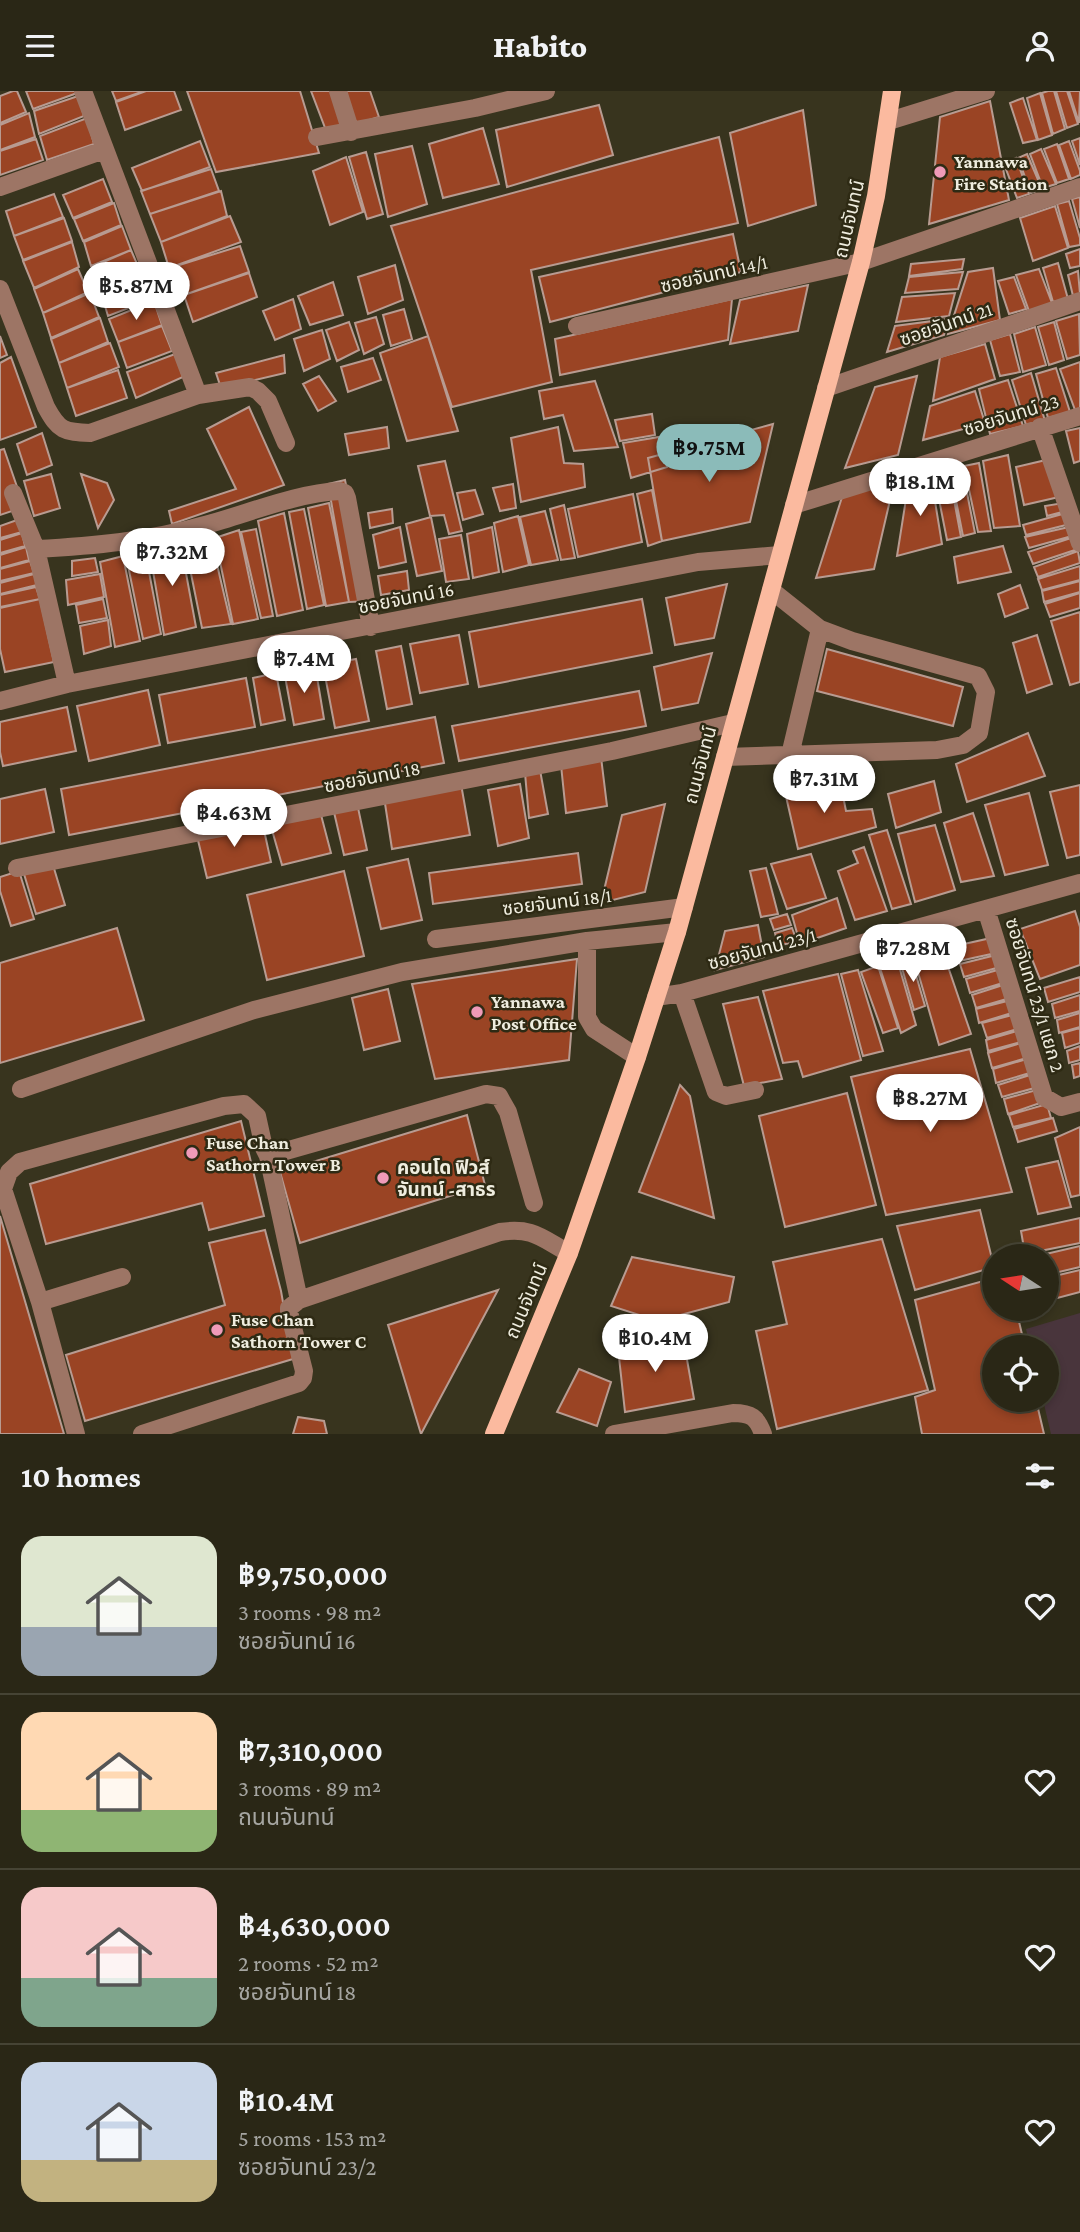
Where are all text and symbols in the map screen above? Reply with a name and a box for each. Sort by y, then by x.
icon: menu [21,27,59,65]
icon: person [1021,27,1059,65]
text: Habito [493,28,587,64]
place label: Yannawa Fire Station [954,151,1048,194]
marker: Yannawa Fire Station [932,164,948,180]
street label: ถนนจันทน์ [830,178,868,260]
street label: ซอยจันทน์ 14/1 [658,251,770,297]
pin: ฿5.87M [79,263,193,322]
text: ฿5.87M [99,272,173,298]
street label: ซอยจันทน์ 21 [897,298,995,350]
street label: ซอยจันทน์ 23 [960,390,1062,440]
pin: ฿9.75M [652,425,766,484]
text: ฿9.75M [672,434,746,460]
pin: ฿18.1M [863,459,977,518]
text: ฿18.1M [885,468,955,494]
pin: ฿7.32M [115,529,229,588]
text: ฿7.32M [136,538,208,564]
street label: ซอยจันทน์ 16 [356,578,456,618]
pin: ฿7.4M [255,635,353,695]
text: ฿7.4M [273,645,335,671]
street label: ถนนจันทน์ [680,724,720,806]
pin: ฿7.31M [767,755,881,815]
street label: ซอยจันทน์ 18 [322,757,422,797]
text: ฿7.31M [789,765,859,791]
pin: ฿4.63M [177,789,291,849]
text: ฿4.63M [196,799,272,825]
street label: ซอยจันทน์ 18/1 [501,885,613,919]
street label: ซอยจันทน์ 23/1 แยก 2 [1002,915,1068,1075]
street label: ซอยจันทน์ 23/1 [706,924,818,974]
pin: ฿7.28M [856,925,970,984]
text: ฿7.28M [876,934,950,960]
place label: Yannawa Post Office [491,991,577,1034]
marker: Yannawa Post Office [469,1004,485,1020]
pin: ฿8.27M [873,1075,987,1134]
text: ฿8.27M [892,1084,968,1110]
place label: Fuse Chan Sathorn Tower B [206,1132,341,1175]
marker: Fuse Chan Sathorn Tower B [184,1145,200,1161]
place label: คอนโด ฟิวส์ จันทน์ -สาธร [397,1157,496,1200]
marker: คอนโด ฟิวส์ จันทน์ -สาธร [375,1170,391,1186]
north arrow [982,1244,1059,1321]
map controls [982,1244,1059,1412]
street label: ถนนจันทน์ [501,1260,551,1342]
place label: Fuse Chan Sathorn Tower C [231,1309,367,1352]
pin: ฿10.4M [598,1315,712,1374]
marker: Fuse Chan Sathorn Tower C [209,1322,225,1338]
text: ฿10.4M [618,1324,692,1350]
button: locate [982,1335,1059,1412]
icon: filters [1021,1457,1059,1495]
text: 10 homes [21,1460,141,1493]
text: ฿9,750,000 [238,1558,388,1591]
icon: home [77,1564,161,1648]
icon: heart [1021,1587,1059,1625]
text: 3 rooms · 98 m² [238,1599,381,1625]
text: ซอยจันทน์ 16 [238,1628,356,1654]
text: ฿7,310,000 [238,1734,383,1767]
icon: home [77,1740,161,1824]
icon: heart [1021,1763,1059,1801]
text: 3 rooms · 89 m² [238,1775,381,1801]
text: ถนนจันทน์ [238,1804,335,1830]
text: ฿4,630,000 [238,1909,391,1942]
icon: home [77,1915,161,1999]
icon: heart [1021,1938,1059,1976]
text: 2 rooms · 52 m² [238,1950,378,1976]
text: ซอยจันทน์ 18 [238,1979,356,2005]
text: ฿10.4M [238,2084,334,2117]
icon: home [77,2090,161,2174]
icon: heart [1021,2113,1059,2151]
text: 5 rooms · 153 m² [238,2125,386,2151]
text: ซอยจันทน์ 23/2 [238,2154,376,2180]

